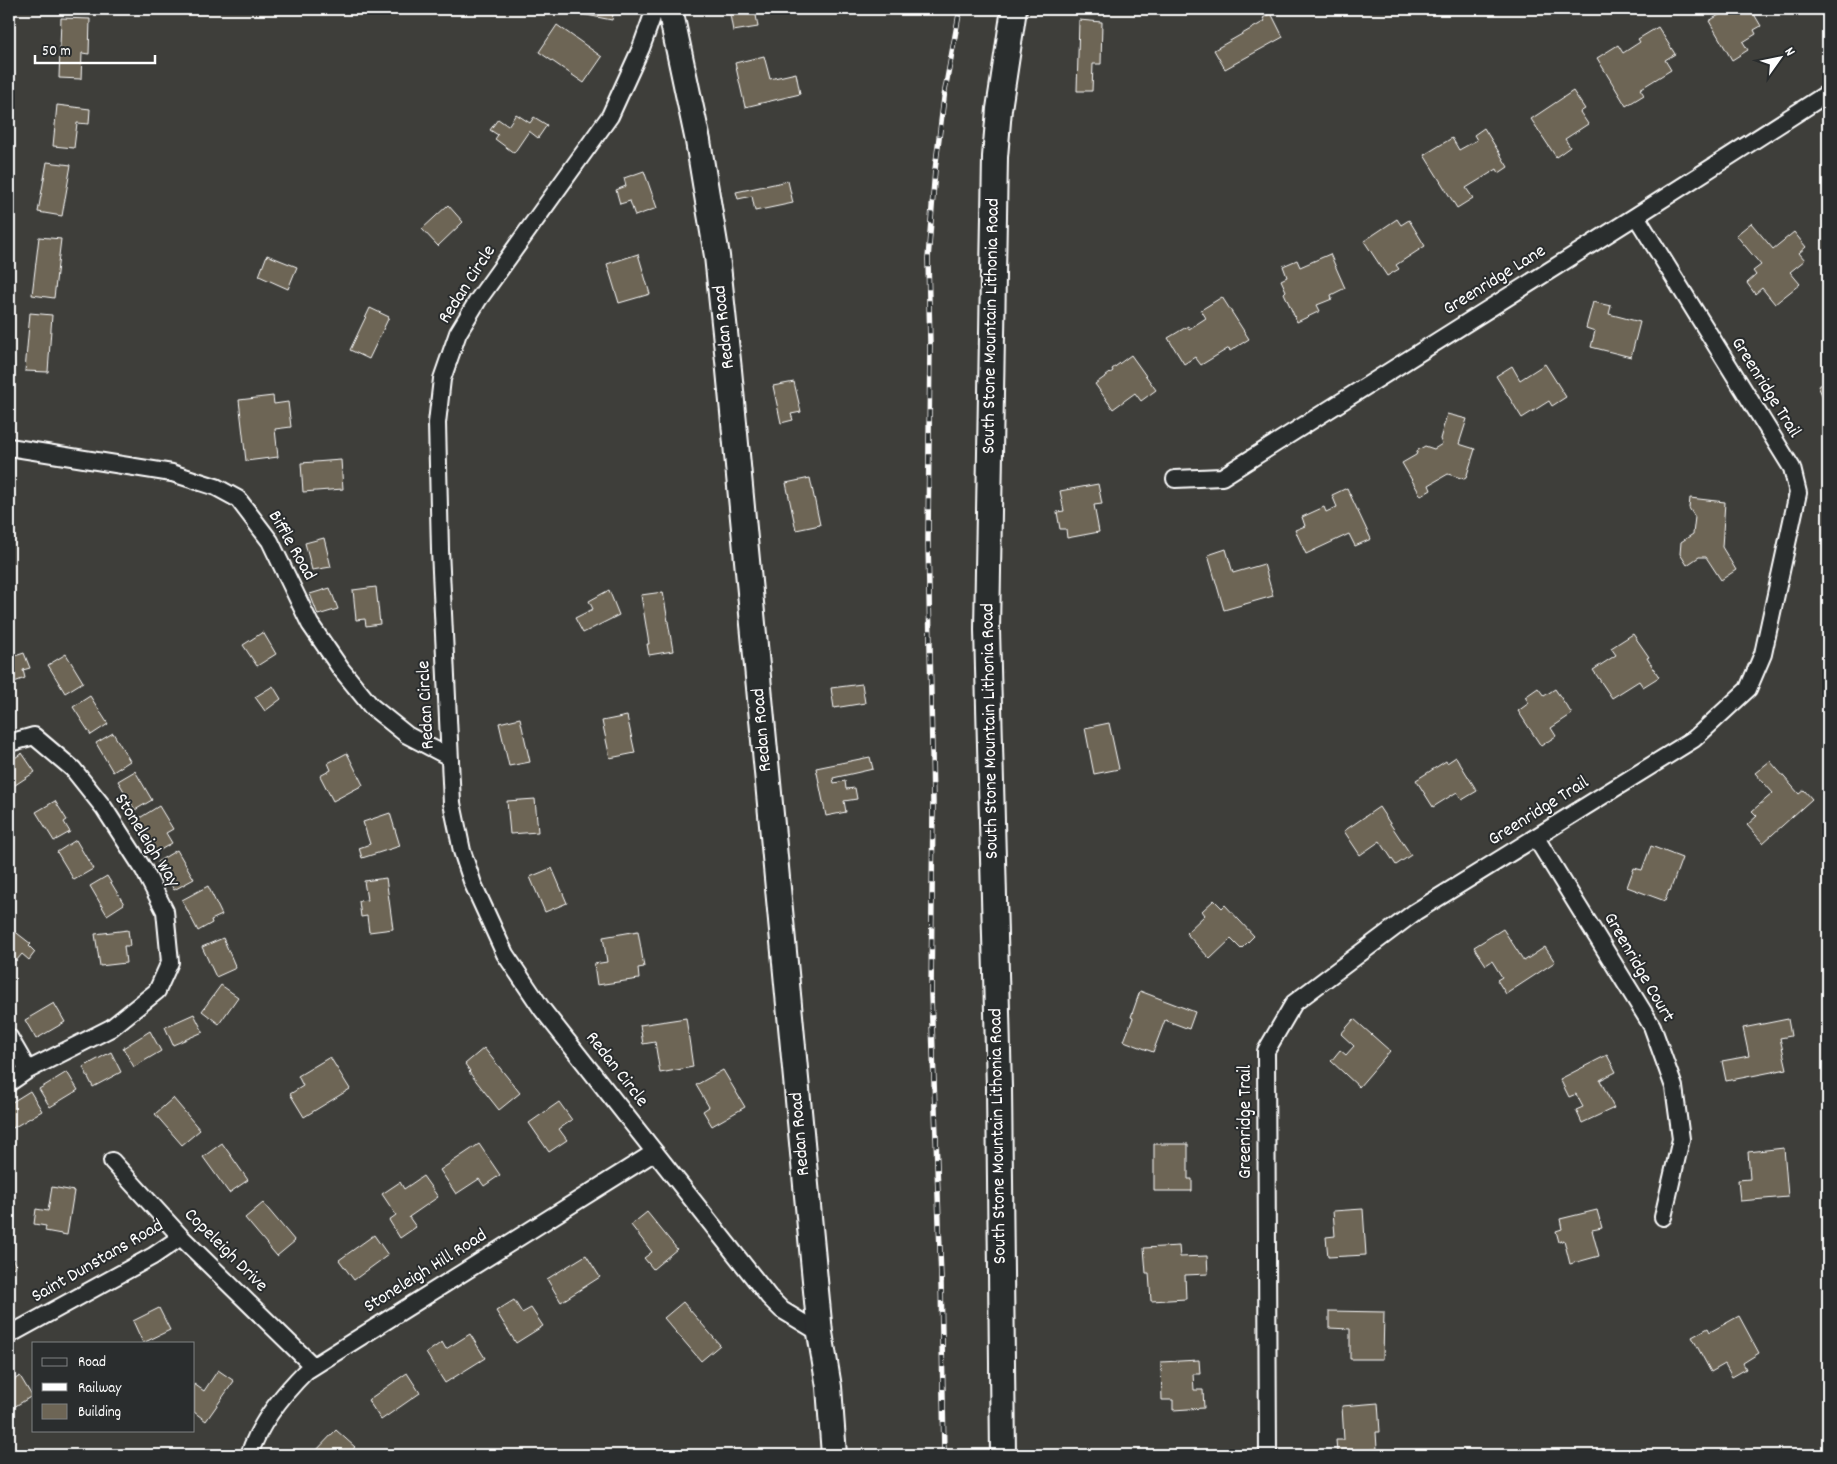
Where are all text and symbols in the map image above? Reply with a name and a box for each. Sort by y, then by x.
scale bar [35,32,155,64]
north arrow [1754,32,1804,82]
text: 50 m [42,41,71,63]
text: N [1779,44,1800,60]
street label: South Stone Mountain Lithonia Road [976,198,1008,454]
street label: Greenridge Lane [1438,239,1552,323]
street label: Redan Circle [432,240,504,330]
street label: Redan Road [707,284,743,370]
street label: Greenridge Trail [1723,332,1807,444]
street label: Biffle Road [260,506,322,586]
street label: South Stone Mountain Lithonia Road [975,603,1007,859]
street label: Redan Circle [411,660,443,750]
street label: Redan Road [746,687,780,773]
street label: Greenridge Trail [1483,770,1595,854]
street label: Stoneleigh Way [106,789,186,893]
street label: Greenridge Court [1596,908,1680,1028]
street label: South Stone Mountain Lithonia Road [983,1008,1015,1264]
street label: Redan Circle [578,1027,654,1113]
street label: Greenridge Trail [1233,1064,1260,1179]
street label: Redan Road [784,1091,818,1177]
street label: Copeleigh Drive [177,1203,273,1299]
street label: Saint Dunstans Road [27,1213,169,1311]
street label: Stoneleigh Hill Road [359,1223,493,1321]
legend [32,1342,195,1432]
text: Road [78,1352,106,1374]
text: Railway [78,1378,122,1400]
text: Building [78,1402,121,1424]

